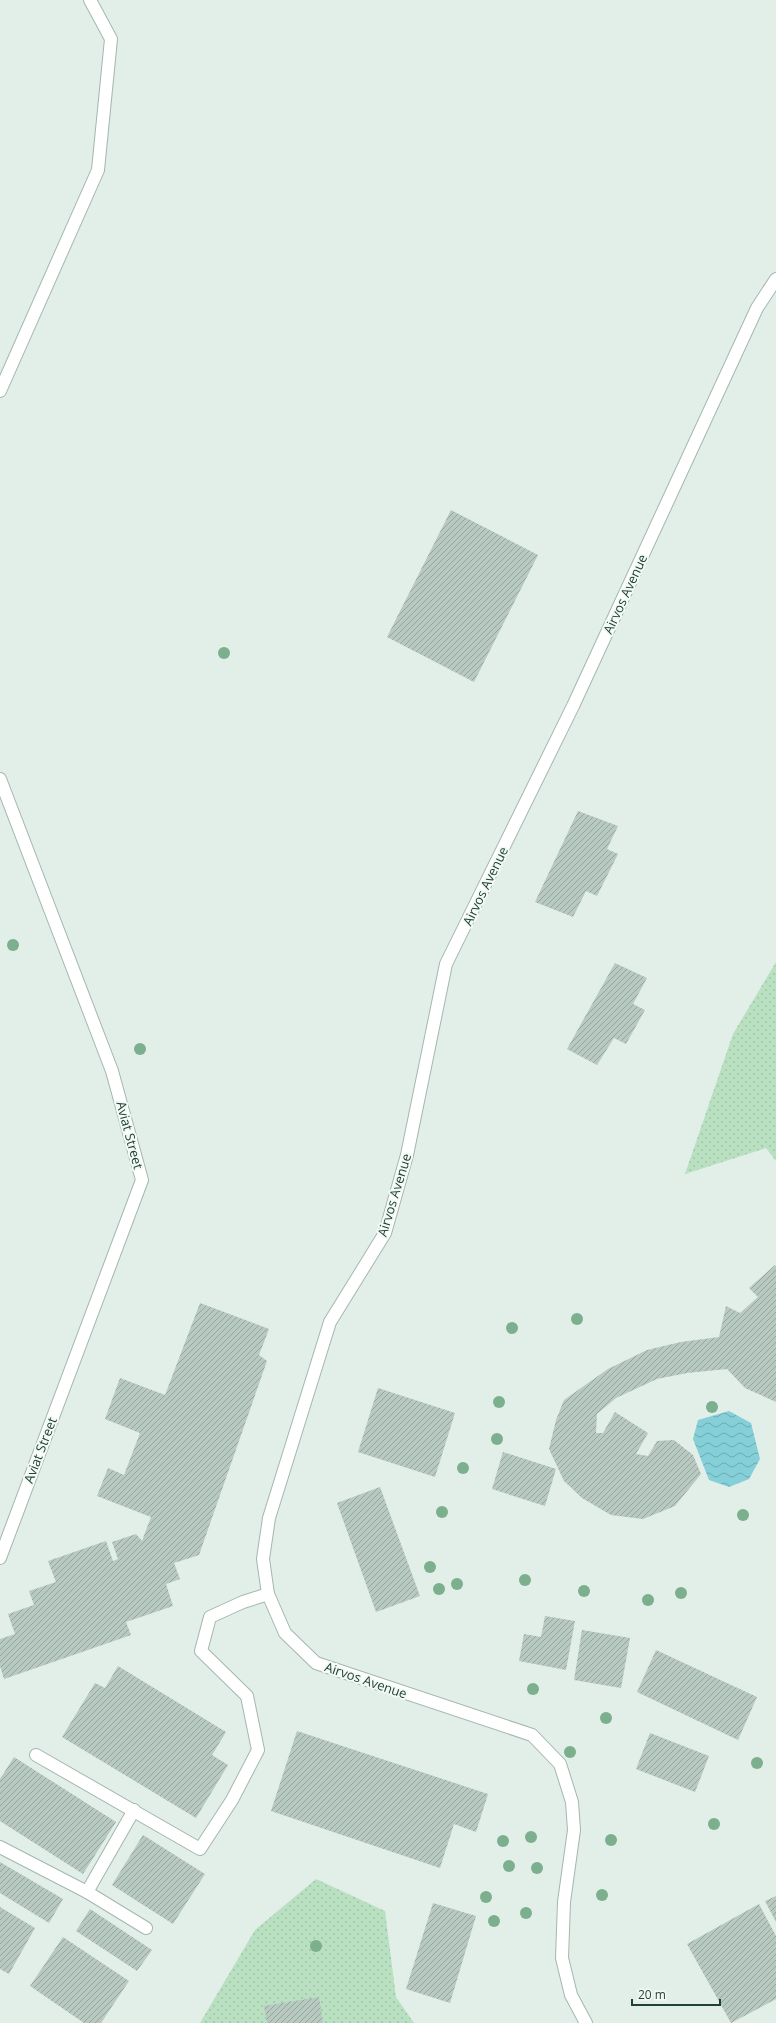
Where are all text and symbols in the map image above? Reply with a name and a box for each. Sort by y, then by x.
street label: Airvos Avenue [599,551,651,637]
street label: Airvos Avenue [458,843,512,929]
street label: Aviat Street [112,1099,148,1171]
street label: Airvos Avenue [373,1151,415,1239]
street label: Aviat Street [19,1414,61,1486]
street label: Airvos Avenue [322,1657,410,1703]
scale bar [632,1981,720,2007]
text: 20 m [638,1986,666,2003]

